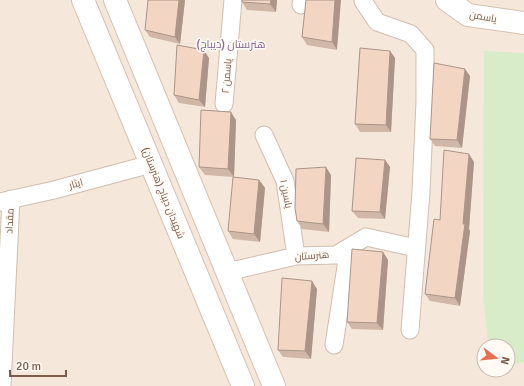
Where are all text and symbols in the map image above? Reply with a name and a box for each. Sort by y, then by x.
street label: یاسمن [468,9,498,25]
district label: (هنرستان (دیباج [196,38,266,52]
street label: یاسمن ۲ [219,58,235,94]
street label: شهیدان دیباج (هنرستان) [139,146,187,240]
street label: ایثار [67,176,84,192]
street label: یاسین ۱ [277,179,295,210]
street label: مقداد [3,208,17,234]
street label: هنرستان [294,249,330,263]
north arrow [476,338,516,378]
scale bar [10,352,66,378]
text: N [498,355,512,366]
text: 20 m [16,359,41,374]

